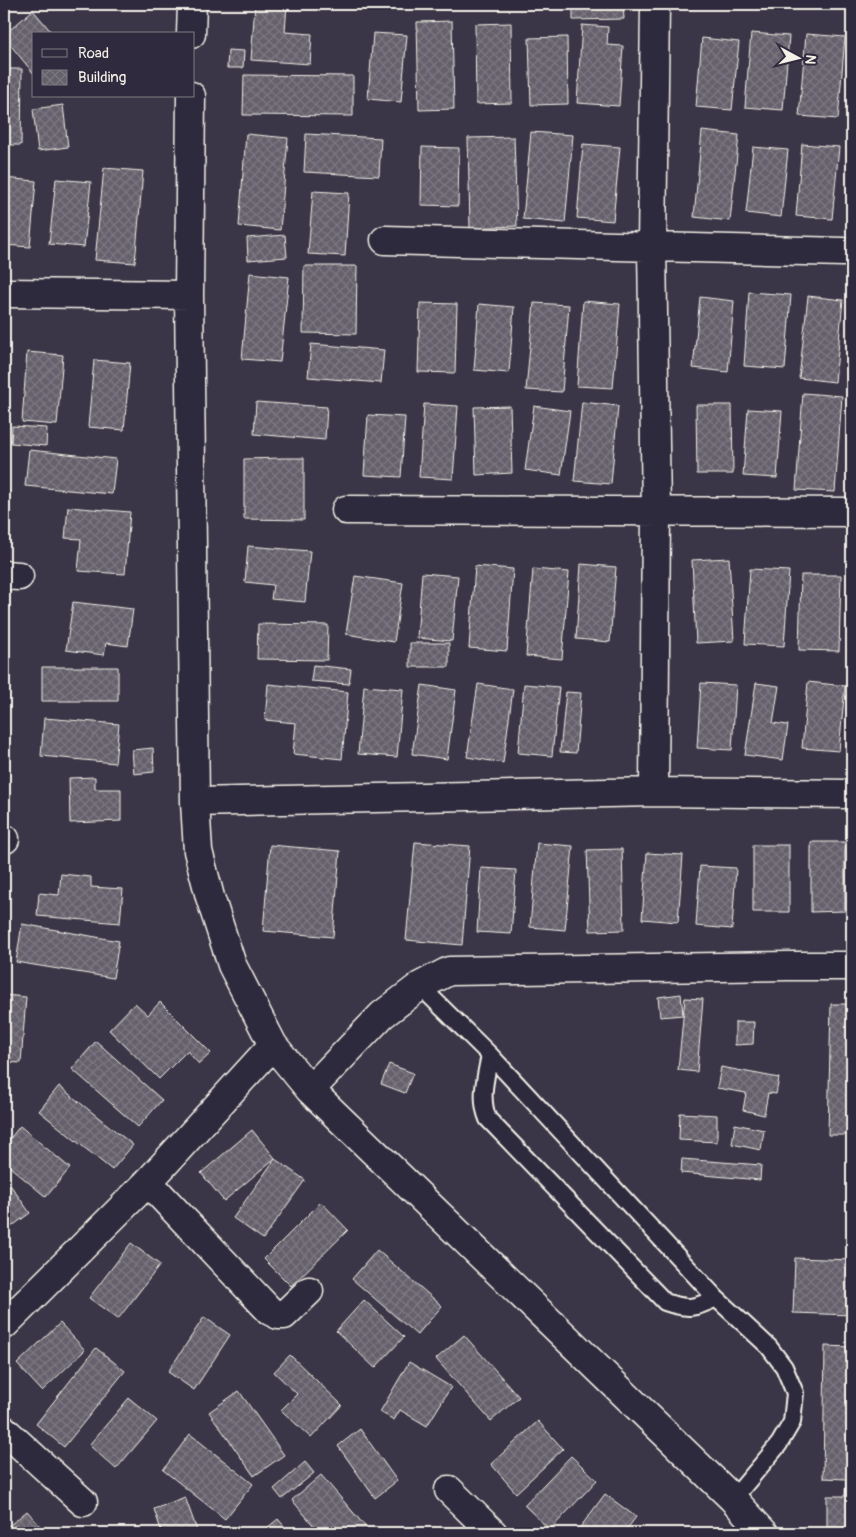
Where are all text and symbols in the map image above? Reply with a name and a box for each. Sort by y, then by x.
legend [32,32,195,98]
north arrow [774,32,824,82]
text: Road [78,44,109,63]
text: N [801,54,819,65]
text: Building [78,68,126,87]

